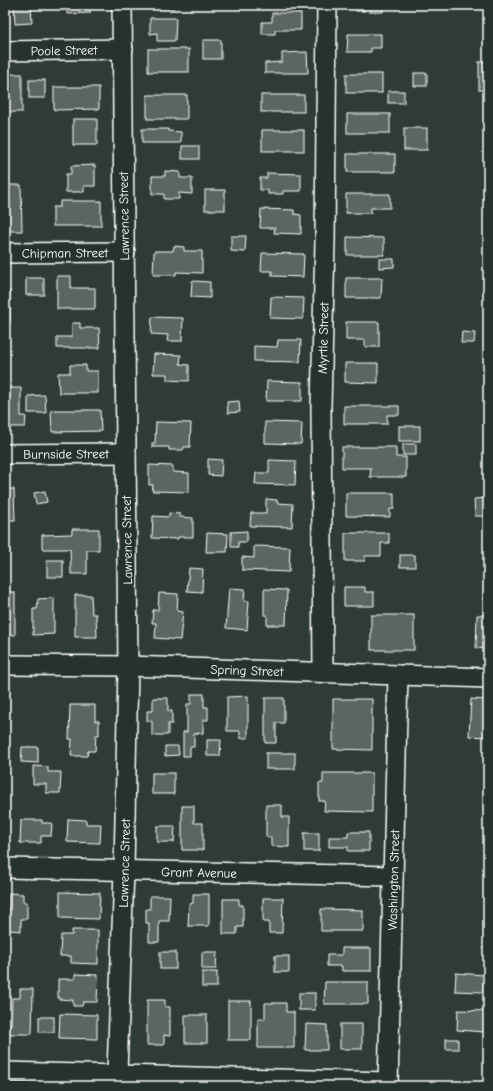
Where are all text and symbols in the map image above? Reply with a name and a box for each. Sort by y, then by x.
street label: Poole Street [30,42,99,58]
street label: Lawrence Street [116,170,132,261]
street label: Chipman Street [22,245,110,260]
street label: Myrtle Street [314,301,331,374]
street label: Burnside Street [23,446,110,461]
street label: Lawrence Street [119,494,135,585]
street label: Spring Street [210,661,285,679]
street label: Lawrence Street [115,817,133,908]
street label: Washington Street [384,828,402,931]
street label: Grant Avenue [161,864,238,880]

